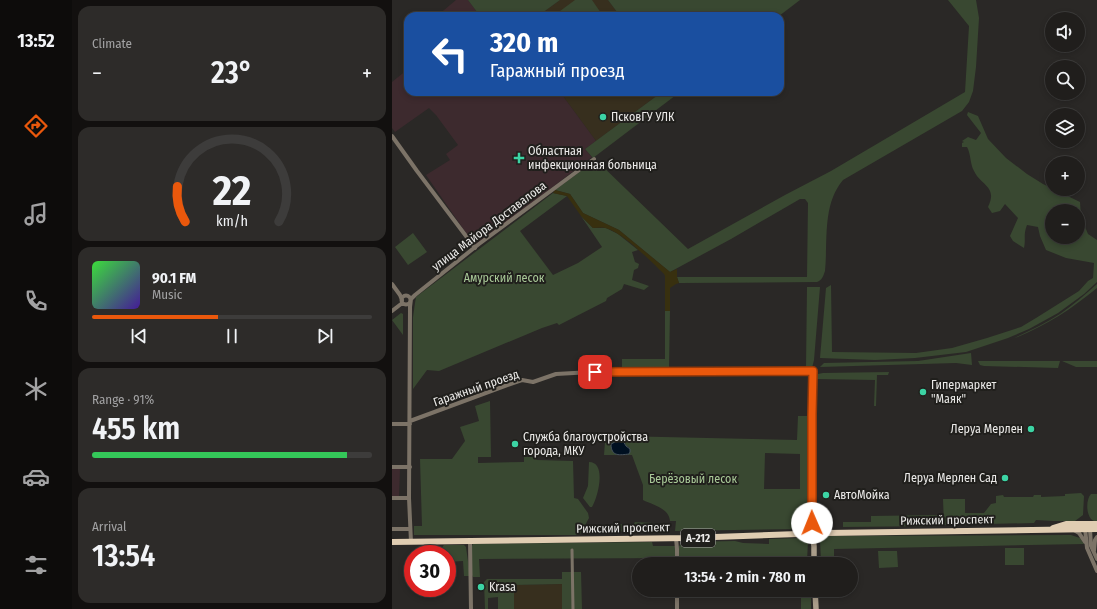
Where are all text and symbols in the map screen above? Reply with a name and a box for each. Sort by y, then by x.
map controls [1045,12,1085,244]
button: sound [1045,12,1085,52]
text: 320 m [490,26,558,59]
icon: left [424,28,476,80]
text: 13:52 [17,30,55,52]
text: Climate [92,36,132,51]
text: 23° [211,55,253,91]
text: − [92,60,102,87]
text: + [362,60,372,87]
text: Гаражный проезд [490,60,624,82]
button: search [1045,60,1085,100]
button: layers [1045,108,1085,148]
place label: ПсковГУ УЛК [611,110,675,124]
icon: directions [22,112,50,140]
marker: ПсковГУ УЛК [598,112,608,122]
place label: Областная инфекционная больница [528,144,657,172]
marker: Областная инфекционная больница [513,152,525,164]
button: + [1045,156,1085,196]
text: 22 [212,166,251,216]
street label: улица Майора Доставалова [429,178,549,274]
icon: music [22,200,50,228]
button: − [1045,204,1085,244]
text: km/h [216,212,248,229]
text: 90.1 FM [152,269,196,287]
park label: Амурский лесок [464,271,545,285]
icon: phone [22,287,50,315]
text: Music [152,287,182,302]
icon: previous [128,325,150,347]
icon: pause [221,325,243,347]
icon: next [314,325,336,347]
pin [578,355,612,389]
icon: arrive [584,361,606,383]
street label: Гаражный проезд [431,367,521,409]
icon: climate [22,375,50,403]
place label: Гипермаркет "Маяк" [931,378,996,406]
marker: Гипермаркет "Маяк" [918,387,928,397]
text: Range · 91% [92,392,154,407]
text: 455 km [92,411,180,447]
place label: Леруа Мерлен [951,422,1023,436]
marker: Леруа Мерлен [1026,424,1036,434]
place label: Служба благоустройства города, МКУ [523,430,648,458]
marker: Служба благоустройства города, МКУ [510,439,520,449]
icon: car [22,463,50,491]
place label: Леруа Мерлен Сад [904,471,997,485]
park label: Берёзовый лесок [649,472,737,486]
marker: Леруа Мерлен Сад [1000,473,1010,483]
place label: АвтоМойка [834,488,890,502]
marker: АвтоМойка [821,490,831,500]
position arrow [791,502,833,544]
street label: Рижский проспект [900,512,994,528]
text: Arrival [92,519,126,534]
street label: Рижский проспект [576,520,670,536]
road number: А-212 [681,529,715,547]
text: 13:54 [92,538,155,574]
speed limit sign: 30 [404,545,456,597]
icon: filters [22,551,50,579]
text: 13:54 · 2 min · 780 m [684,568,806,586]
place label: Krasa [489,580,516,594]
marker: Krasa [476,582,486,592]

